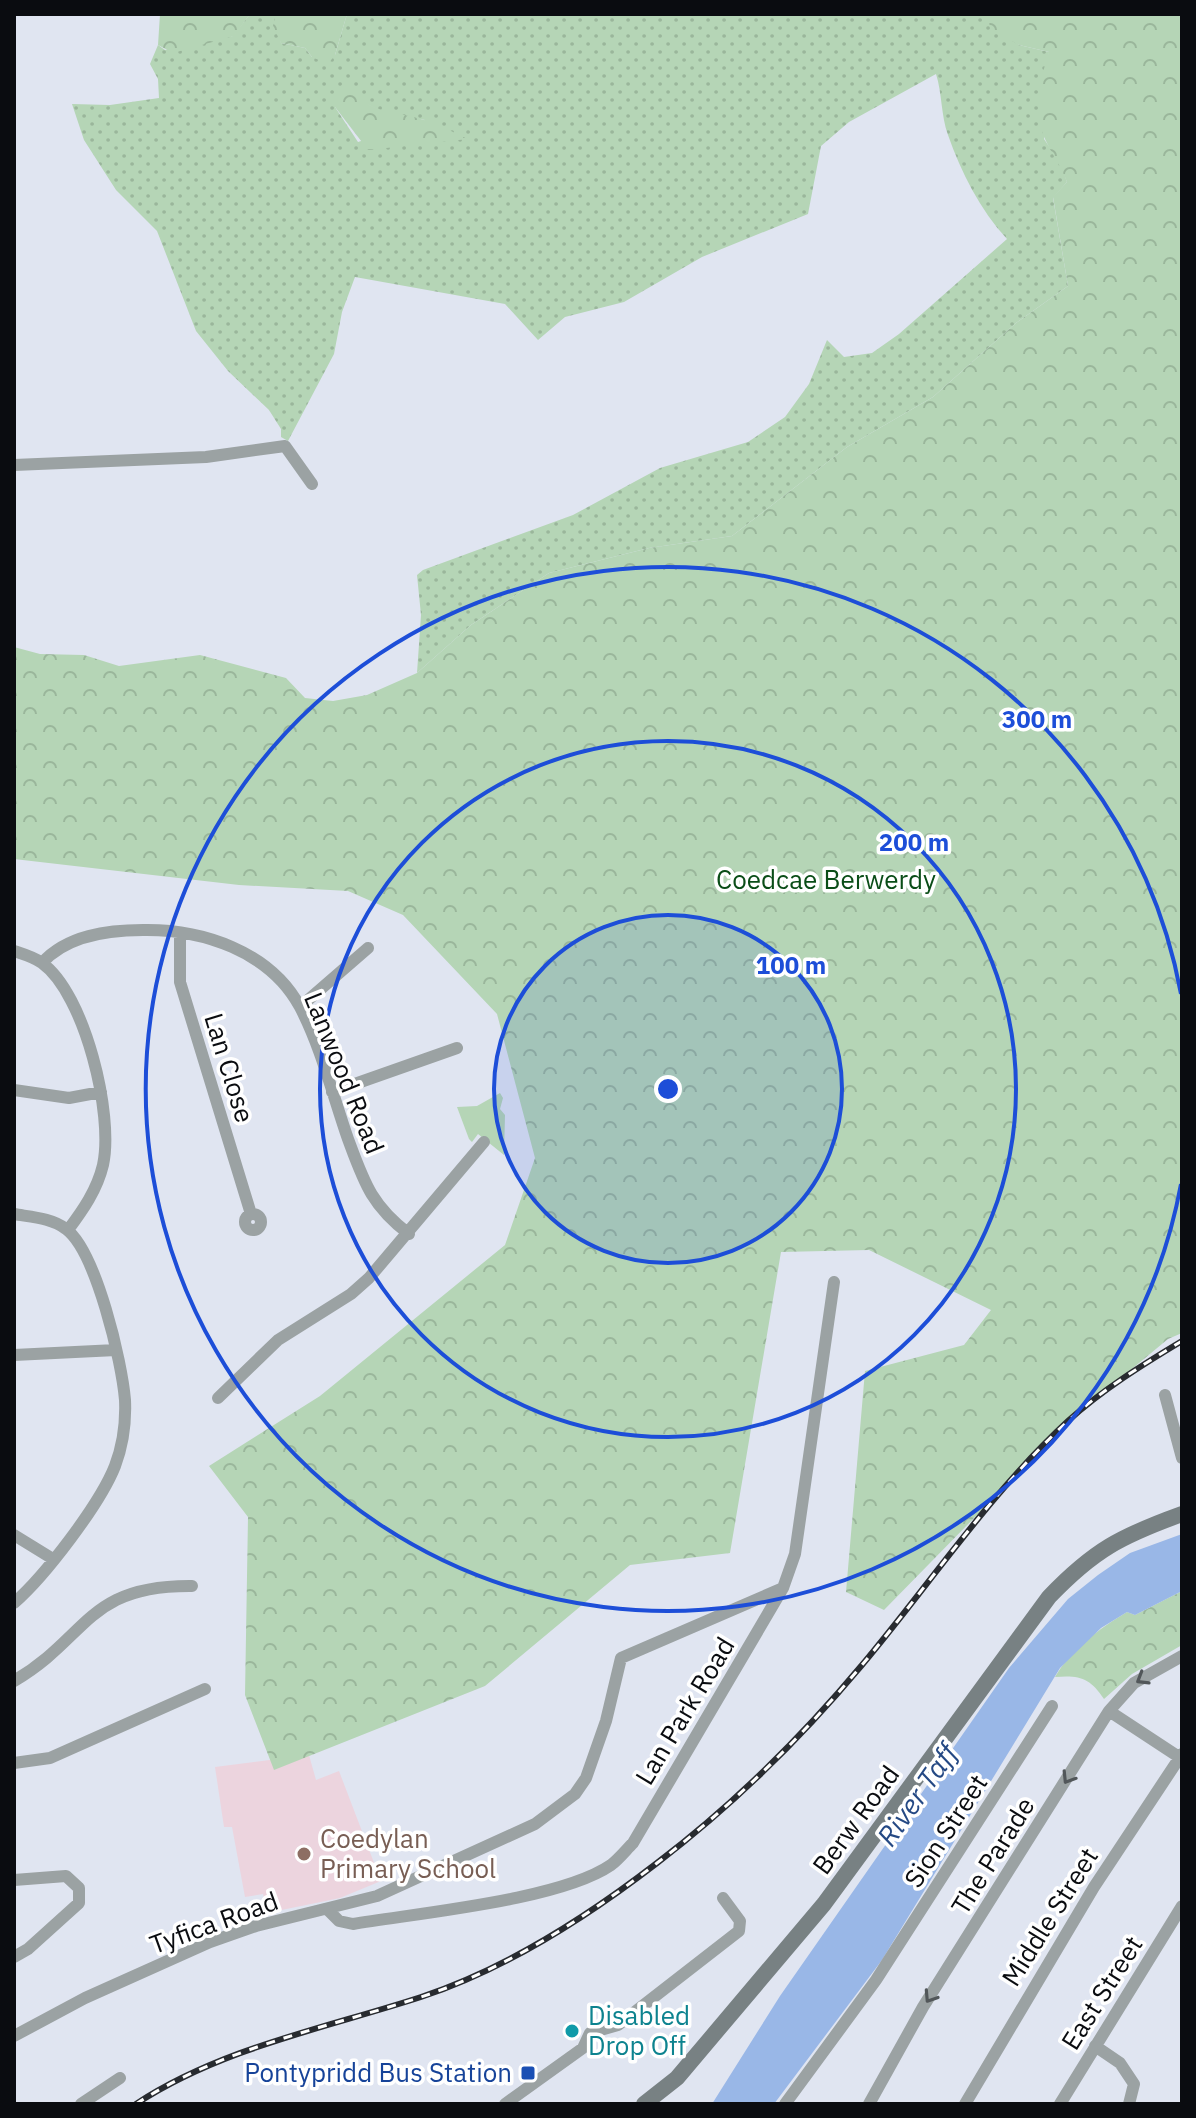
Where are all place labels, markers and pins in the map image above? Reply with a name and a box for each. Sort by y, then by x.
centre of rings [654,1075,682,1103]
place label: Coedylan Primary School [320,1821,496,1885]
marker: Coedylan Primary School [295,1845,313,1863]
place label: Disabled Drop Off [588,1998,690,2062]
marker: Disabled Drop Off [563,2022,581,2040]
place label: Pontypridd Bus Station [244,2055,512,2089]
marker: Pontypridd Bus Station [519,2064,537,2082]

